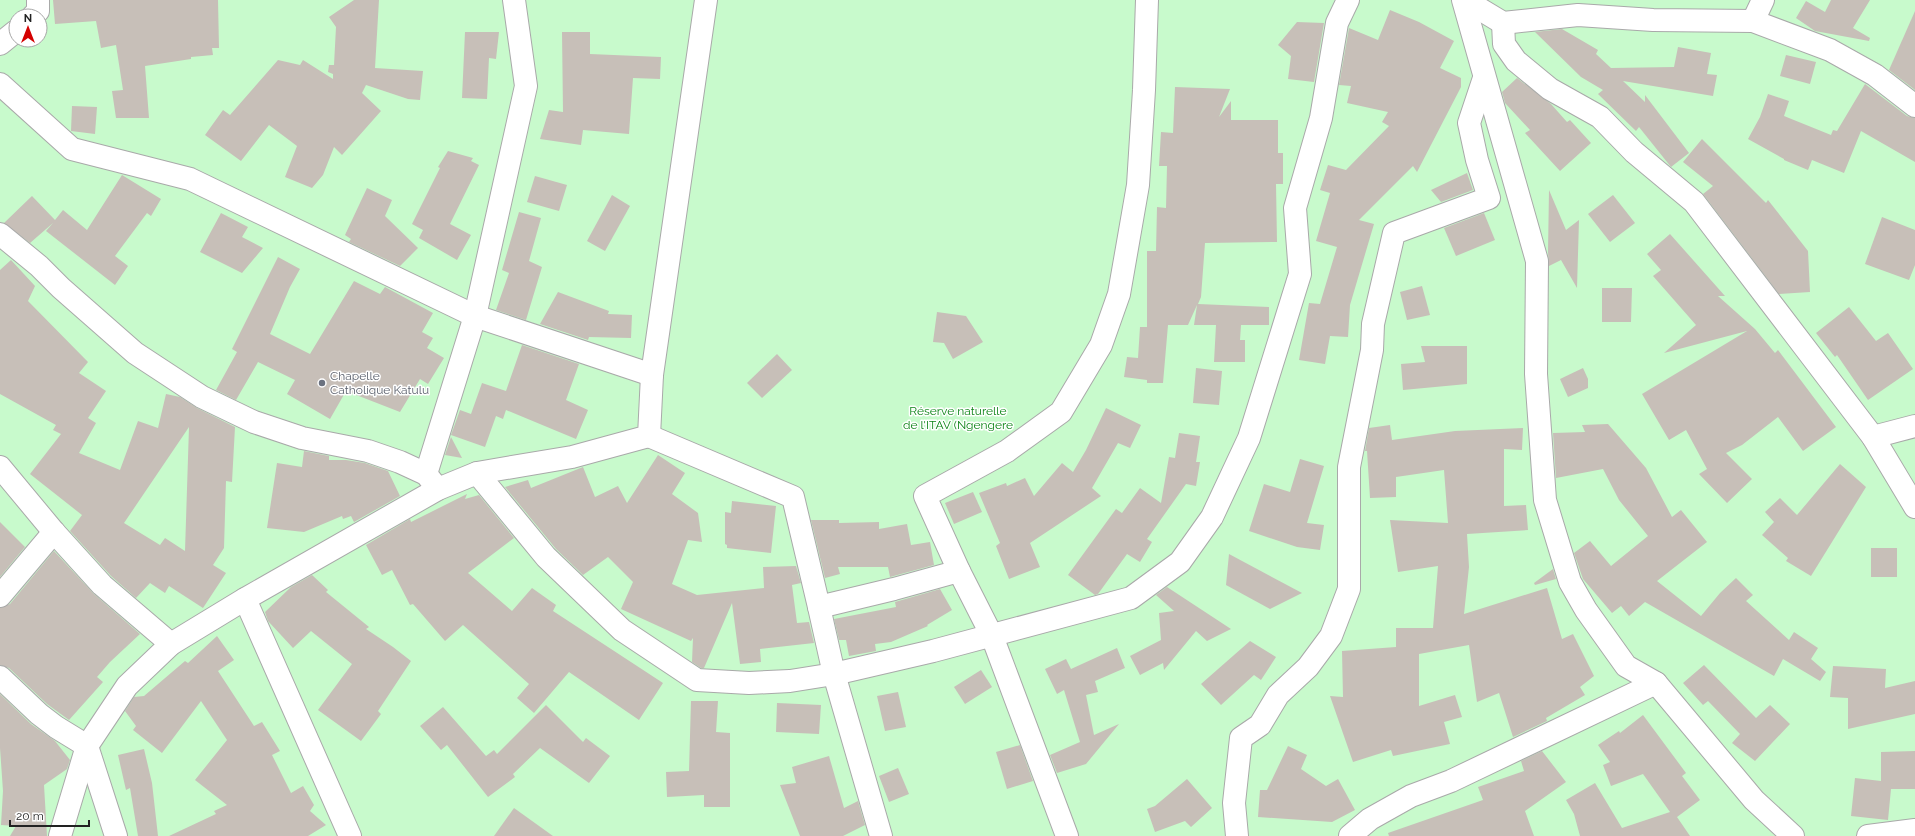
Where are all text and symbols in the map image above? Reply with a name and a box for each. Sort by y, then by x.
north arrow [8,8,48,48]
text: N [24,12,32,25]
place label: Chapelle Catholique Katulu [330,369,429,397]
marker: Chapelle Catholique Katulu [317,378,327,388]
park label: Réserve naturelle de l'ITAV (Ngengere [903,404,1013,432]
scale bar [10,802,89,828]
text: 20 m [16,809,44,823]

